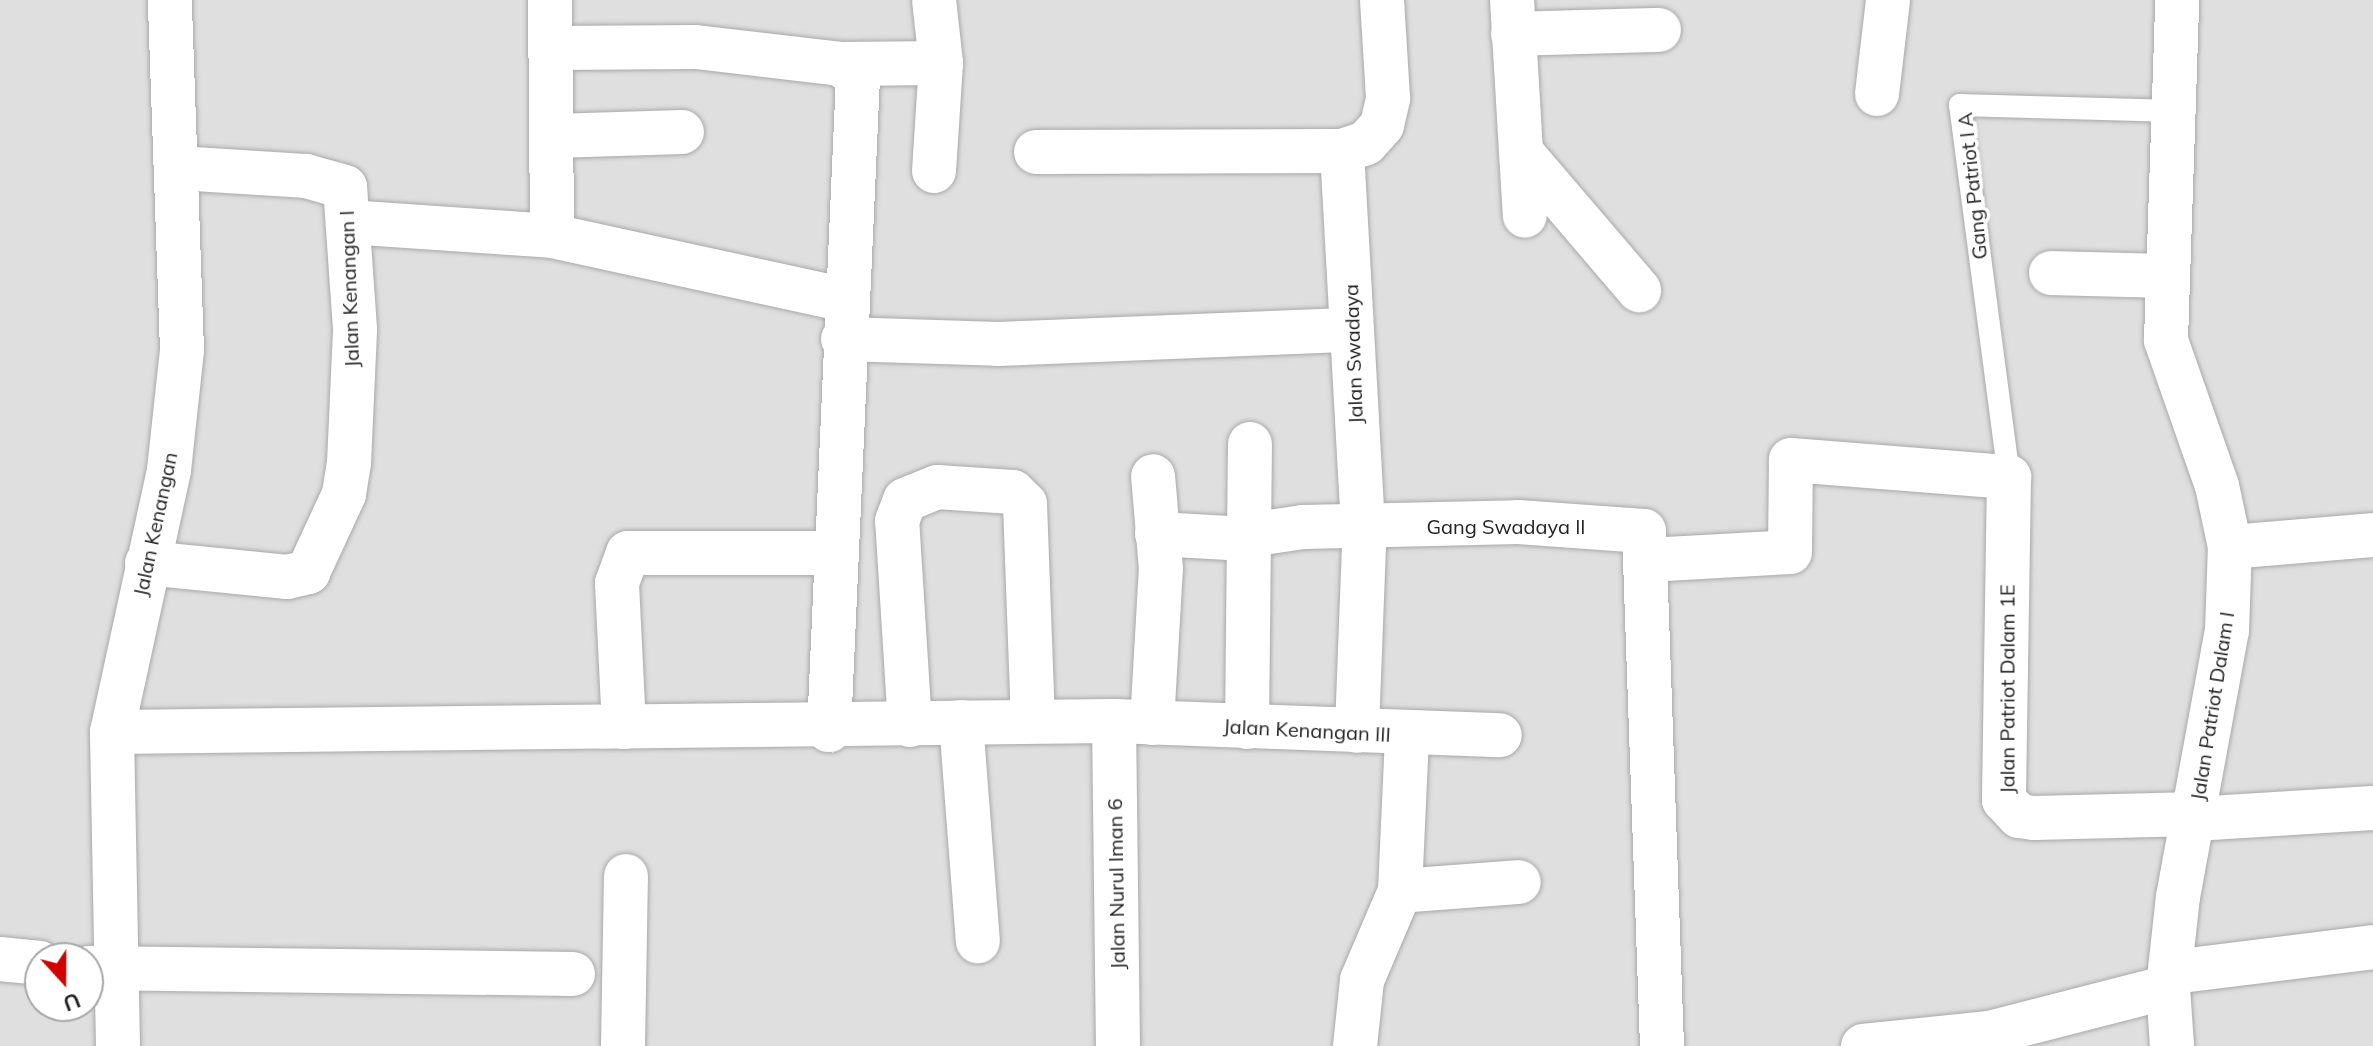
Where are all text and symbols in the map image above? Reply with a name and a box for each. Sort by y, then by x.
street label: Gang Patriot I A [1952,111,1992,261]
street label: Jalan Kenangan I [334,210,364,368]
street label: Jalan Swadaya [1339,284,1367,424]
street label: Jalan Kenangan [128,450,182,598]
street label: Gang Swadaya II [1426,514,1586,538]
street label: Jalan Patriot Dalam 1E [1995,584,2019,794]
street label: Jalan Patriot Dalam I [2185,610,2239,802]
street label: Jalan Kenangan III [1223,714,1391,746]
street label: Jalan Nurul Iman 6 [1103,798,1129,970]
north arrow [24,942,104,1022]
text: U [59,987,85,1019]

